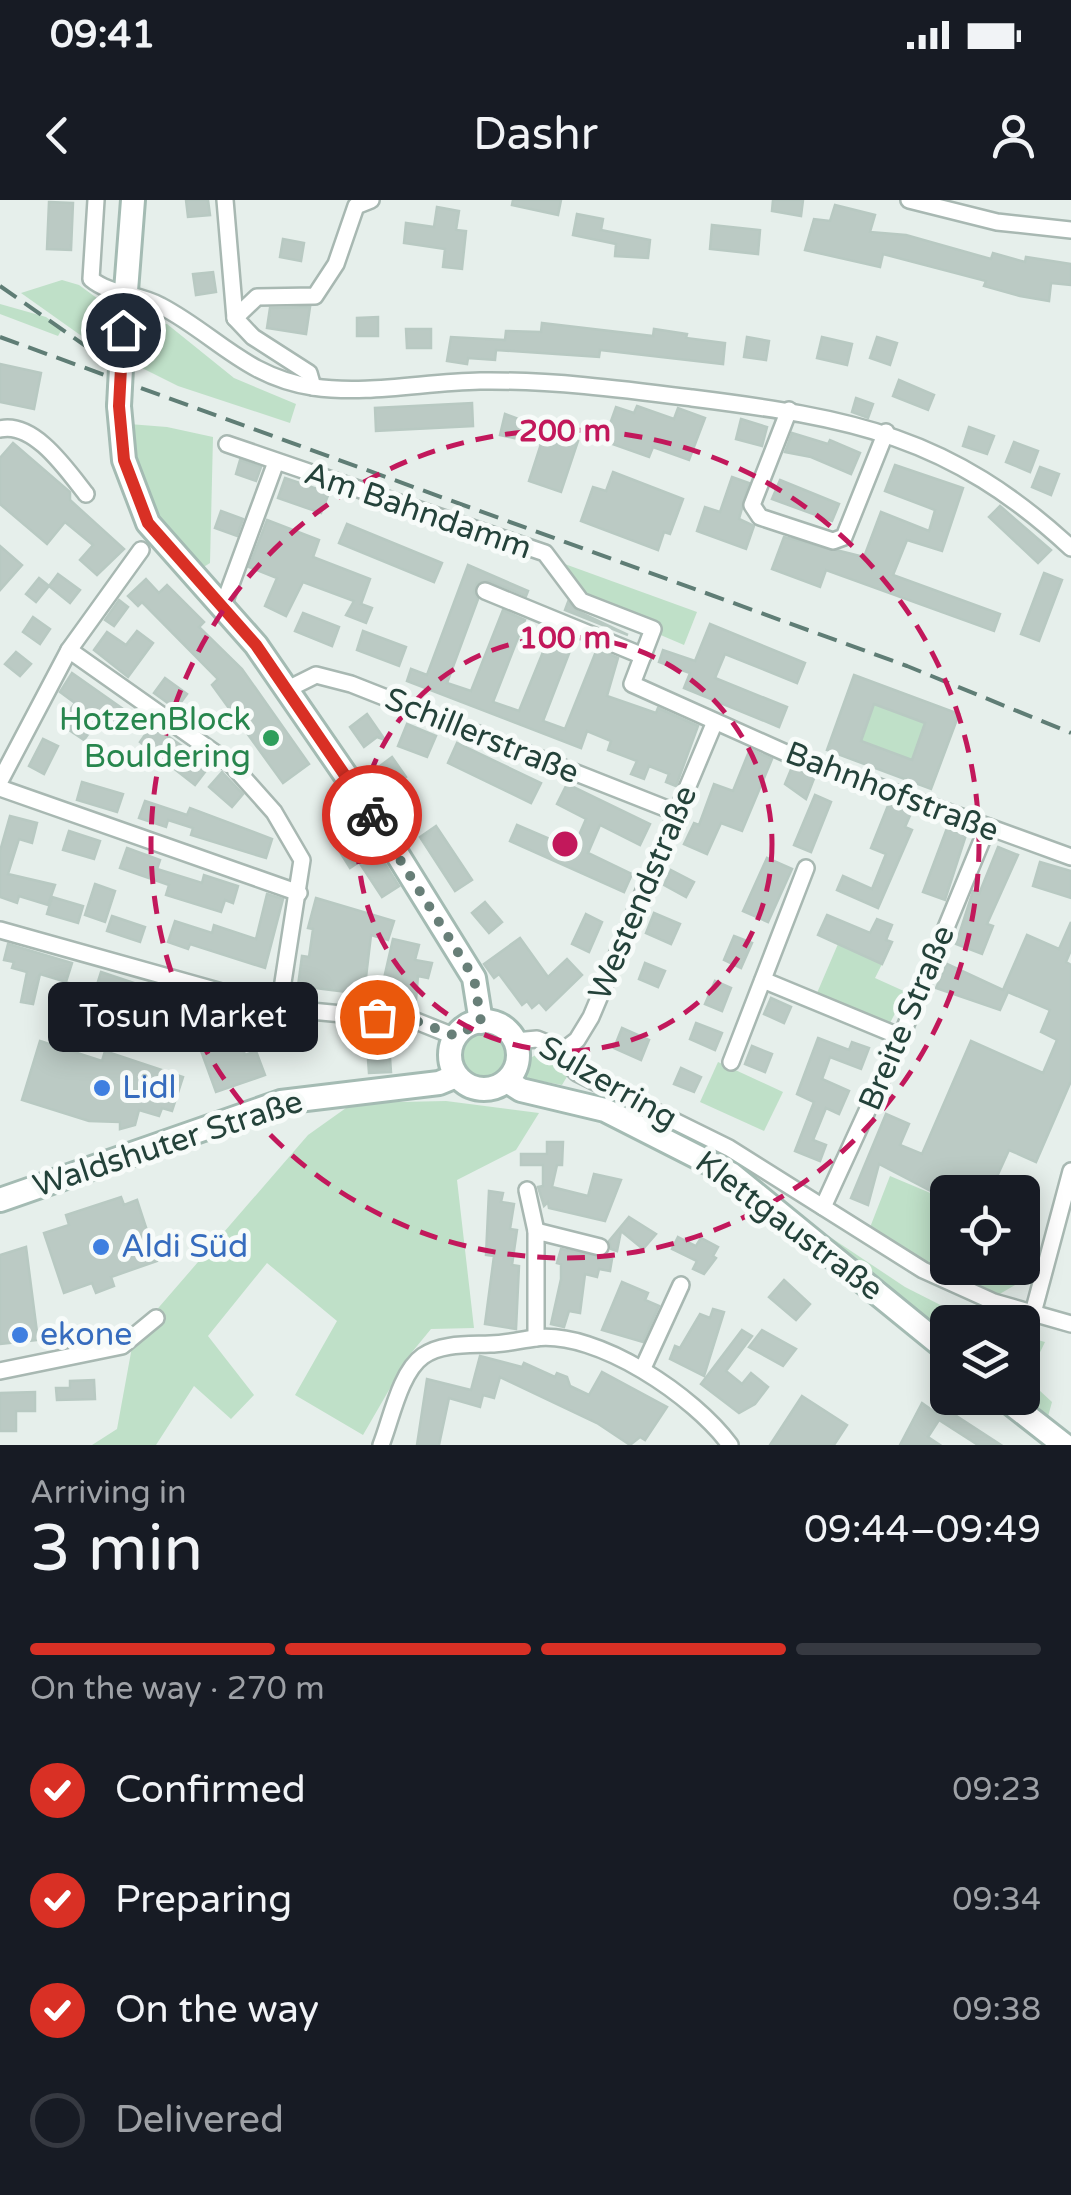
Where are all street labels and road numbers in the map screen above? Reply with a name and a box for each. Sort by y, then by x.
street label: Am Bahndamm [300,454,536,568]
street label: Schillerstraße [379,680,585,792]
street label: Bahnhofstraße [780,734,1004,850]
street label: Westendstraße [581,780,705,1006]
street label: Breite Straße [851,920,963,1116]
street label: Sulzerring [532,1028,684,1138]
street label: Waldshuter Straße [28,1082,308,1206]
street label: Klettgaustraße [688,1143,890,1309]

